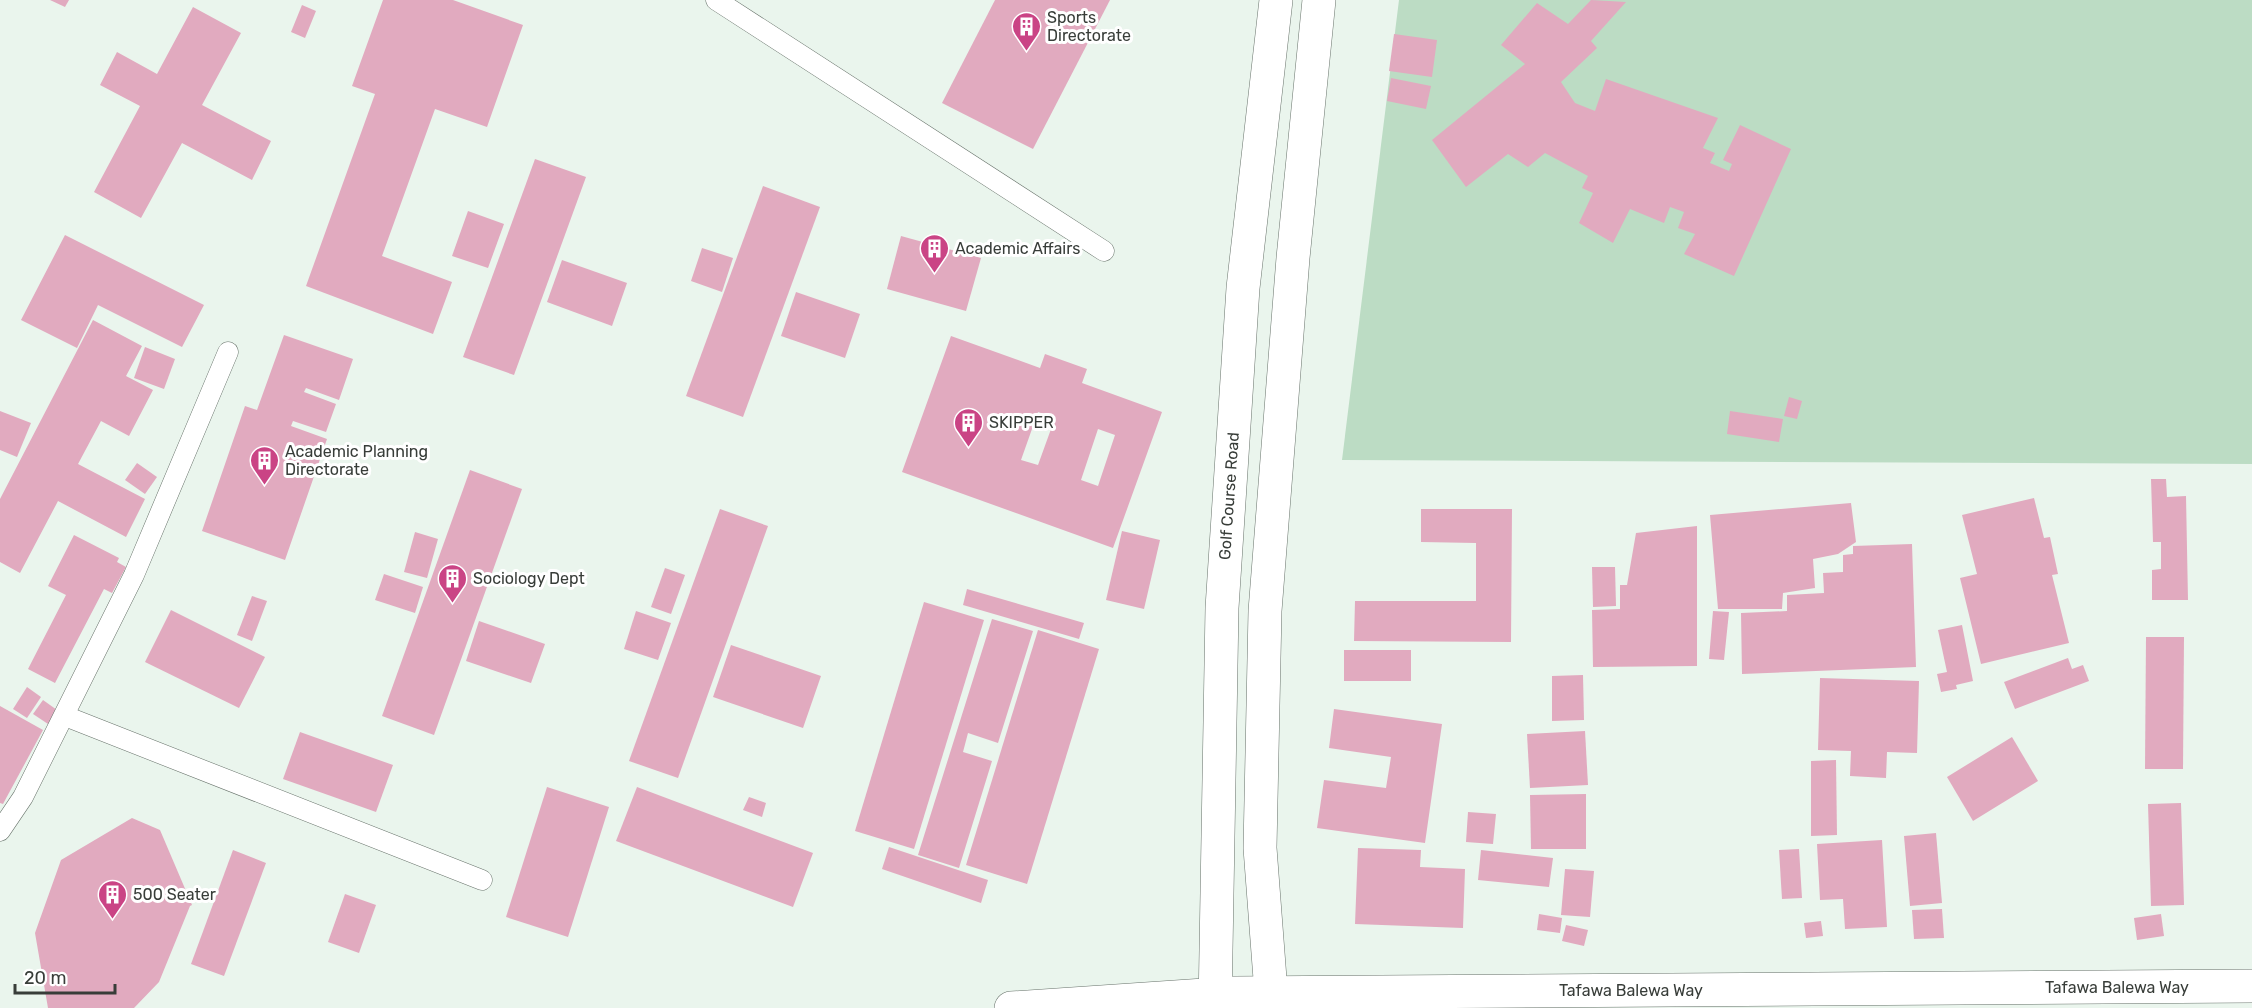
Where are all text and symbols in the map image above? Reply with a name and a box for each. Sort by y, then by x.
place label: Sports Directorate [1047,8,1131,45]
building icon: Sports Directorate [1010,10,1042,52]
building icon: Academic Affairs [918,232,950,274]
place label: Academic Affairs [955,239,1080,258]
building icon: SKIPPER [952,406,984,448]
place label: SKIPPER [989,413,1054,432]
street label: Golf Course Road [1215,431,1243,561]
place label: Academic Planning Directorate [285,442,428,479]
building icon: Academic Planning Directorate [248,444,280,486]
building icon: Sociology Dept [436,562,468,604]
place label: Sociology Dept [473,569,585,588]
building icon: 500 Seater [96,878,128,920]
place label: 500 Seater [133,885,216,904]
scale bar [15,957,116,995]
text: 20 m [24,967,66,989]
street label: Tafawa Balewa Way [2045,978,2189,997]
street label: Tafawa Balewa Way [1559,981,1703,1000]

